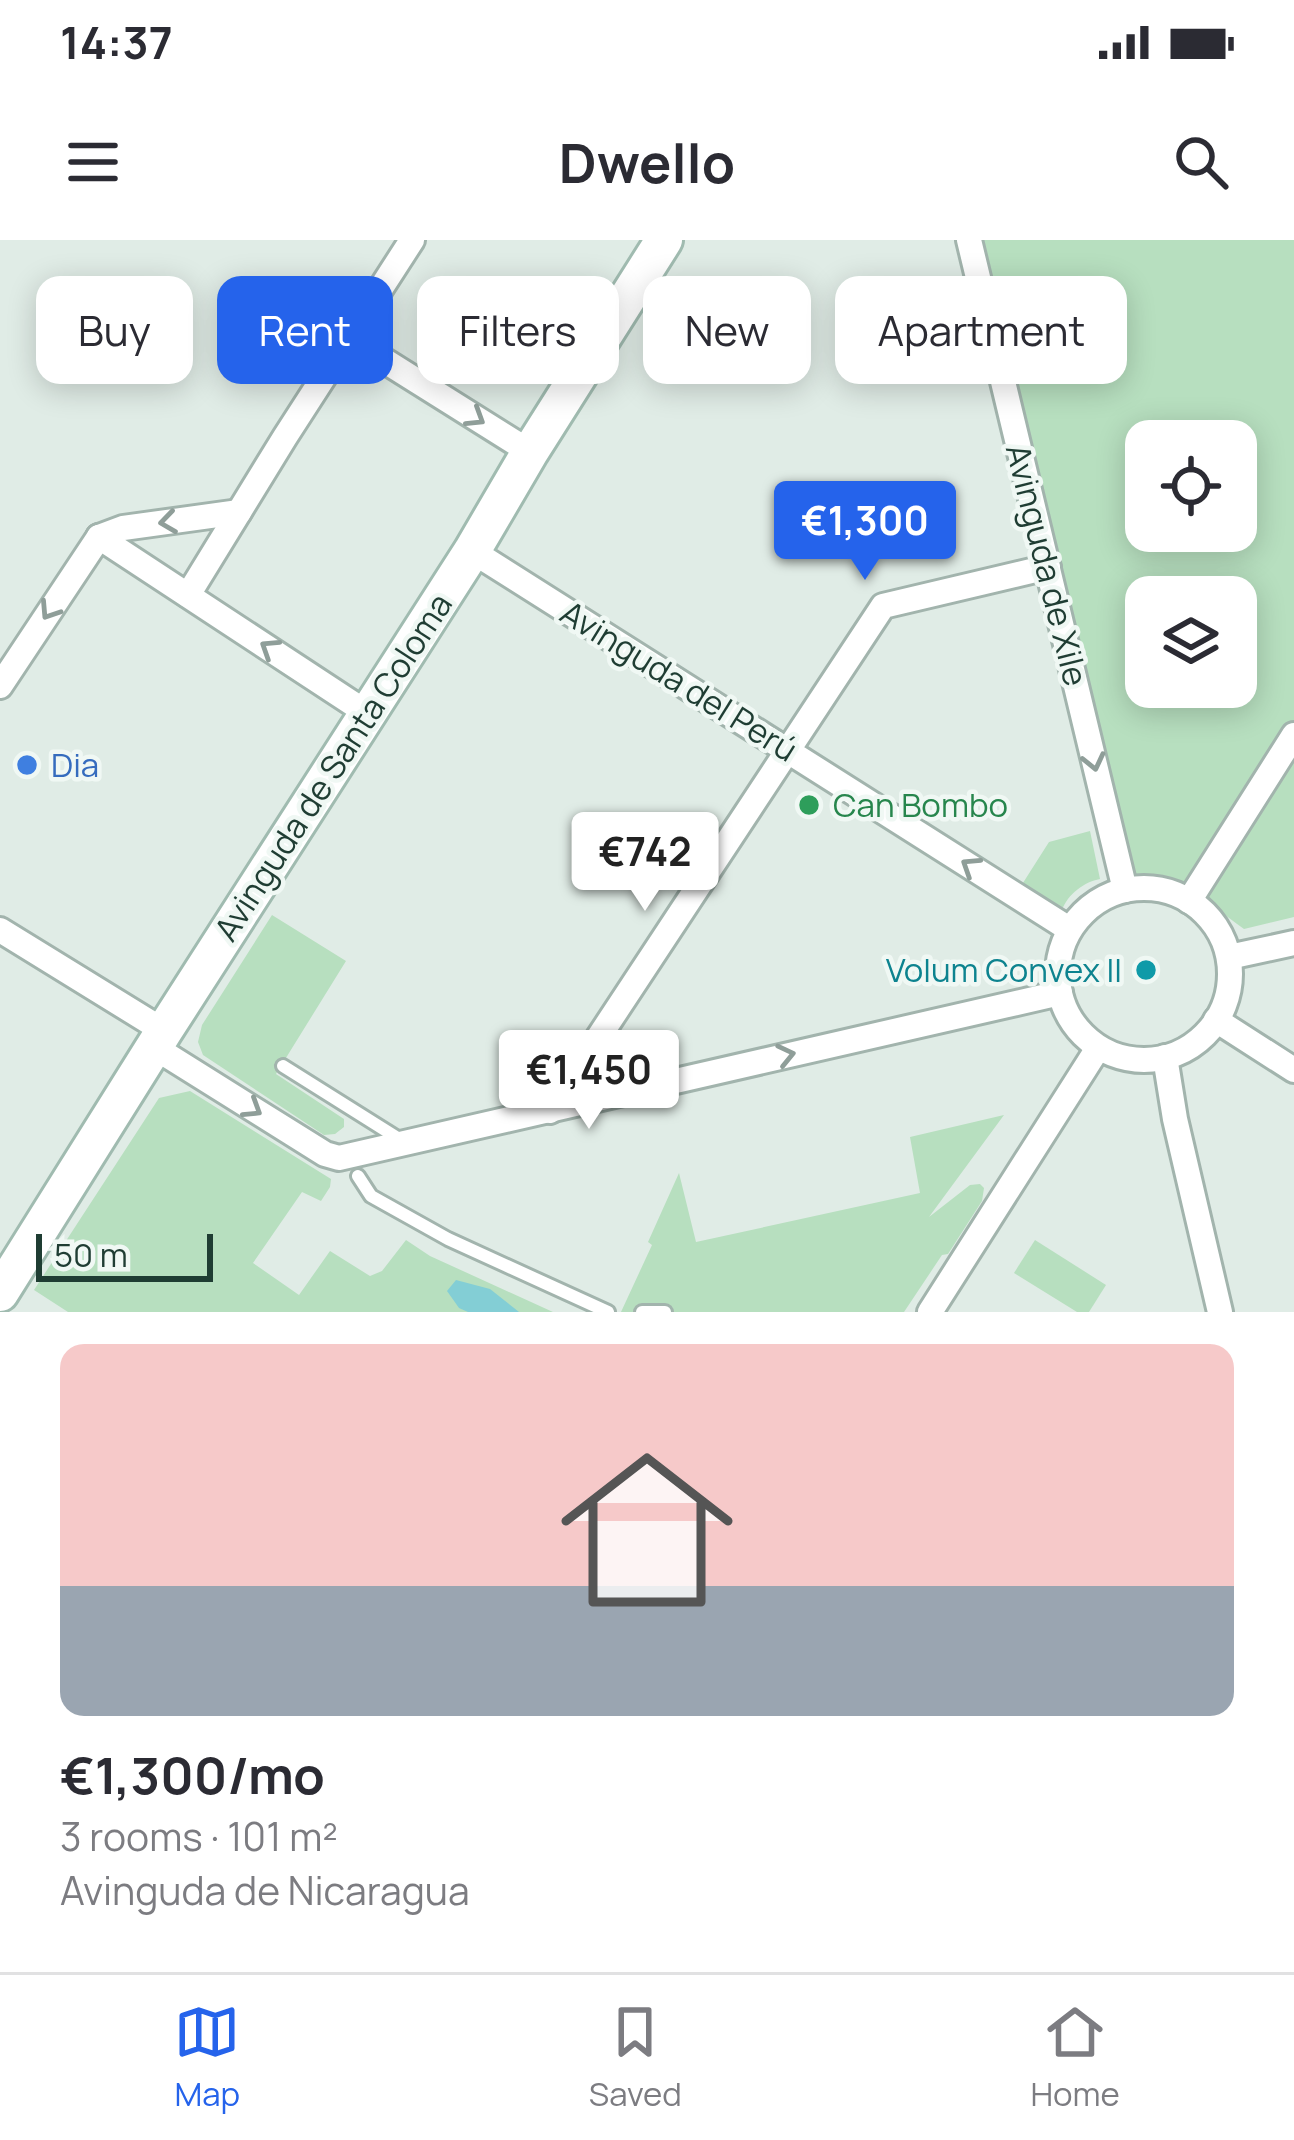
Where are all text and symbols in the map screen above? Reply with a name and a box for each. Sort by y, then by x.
text: 14:37 [60,11,173,73]
text: Dwello [559,125,735,199]
icon: menu [60,129,126,195]
icon: search [1168,129,1234,195]
chip: Buy [36,276,193,384]
chip: Rent [217,276,393,384]
chip: Filters [417,276,619,384]
chip: New [643,276,811,384]
chip: Apartment [835,276,1127,384]
one-way arrow [462,403,484,425]
map controls [1125,420,1257,708]
button: locate [1125,420,1257,552]
street label: Avinguda de Xile [996,439,1099,690]
pin: €1,300 [767,481,963,583]
text: €1,300 [801,493,929,547]
one-way arrow [158,508,178,534]
button: layers [1125,576,1257,708]
street label: Avinguda de Santa Coloma [203,584,462,949]
street label: Avinguda del Perú [552,590,806,771]
one-way arrow [42,598,64,620]
one-way arrow [261,641,283,663]
place label: Dia [51,742,99,787]
one-way arrow [1080,751,1105,772]
marker: Dia [14,752,40,778]
place label: Can Bombo [833,782,1008,827]
marker: Can Bombo [796,792,822,818]
pin: €742 [574,812,716,914]
text: €742 [599,824,691,878]
one-way arrow [962,858,984,880]
place label: Volum Convex II [886,947,1122,992]
marker: Volum Convex II [1133,957,1159,983]
pin: €1,450 [491,1030,687,1132]
text: €1,450 [526,1042,652,1096]
one-way arrow [775,1044,795,1069]
one-way arrow [240,1095,262,1117]
scale bar [36,1228,213,1281]
text: 50 m [54,1232,128,1277]
icon: home [539,1422,755,1638]
text: €1,300/mo [60,1740,325,1809]
text: 3 rooms · 101 m² [60,1809,338,1863]
text: Avinguda de Nicaragua [60,1863,470,1917]
tab: Map [174,1999,240,2116]
tab: Saved [589,1999,682,2116]
tab: Home [1030,1999,1120,2116]

